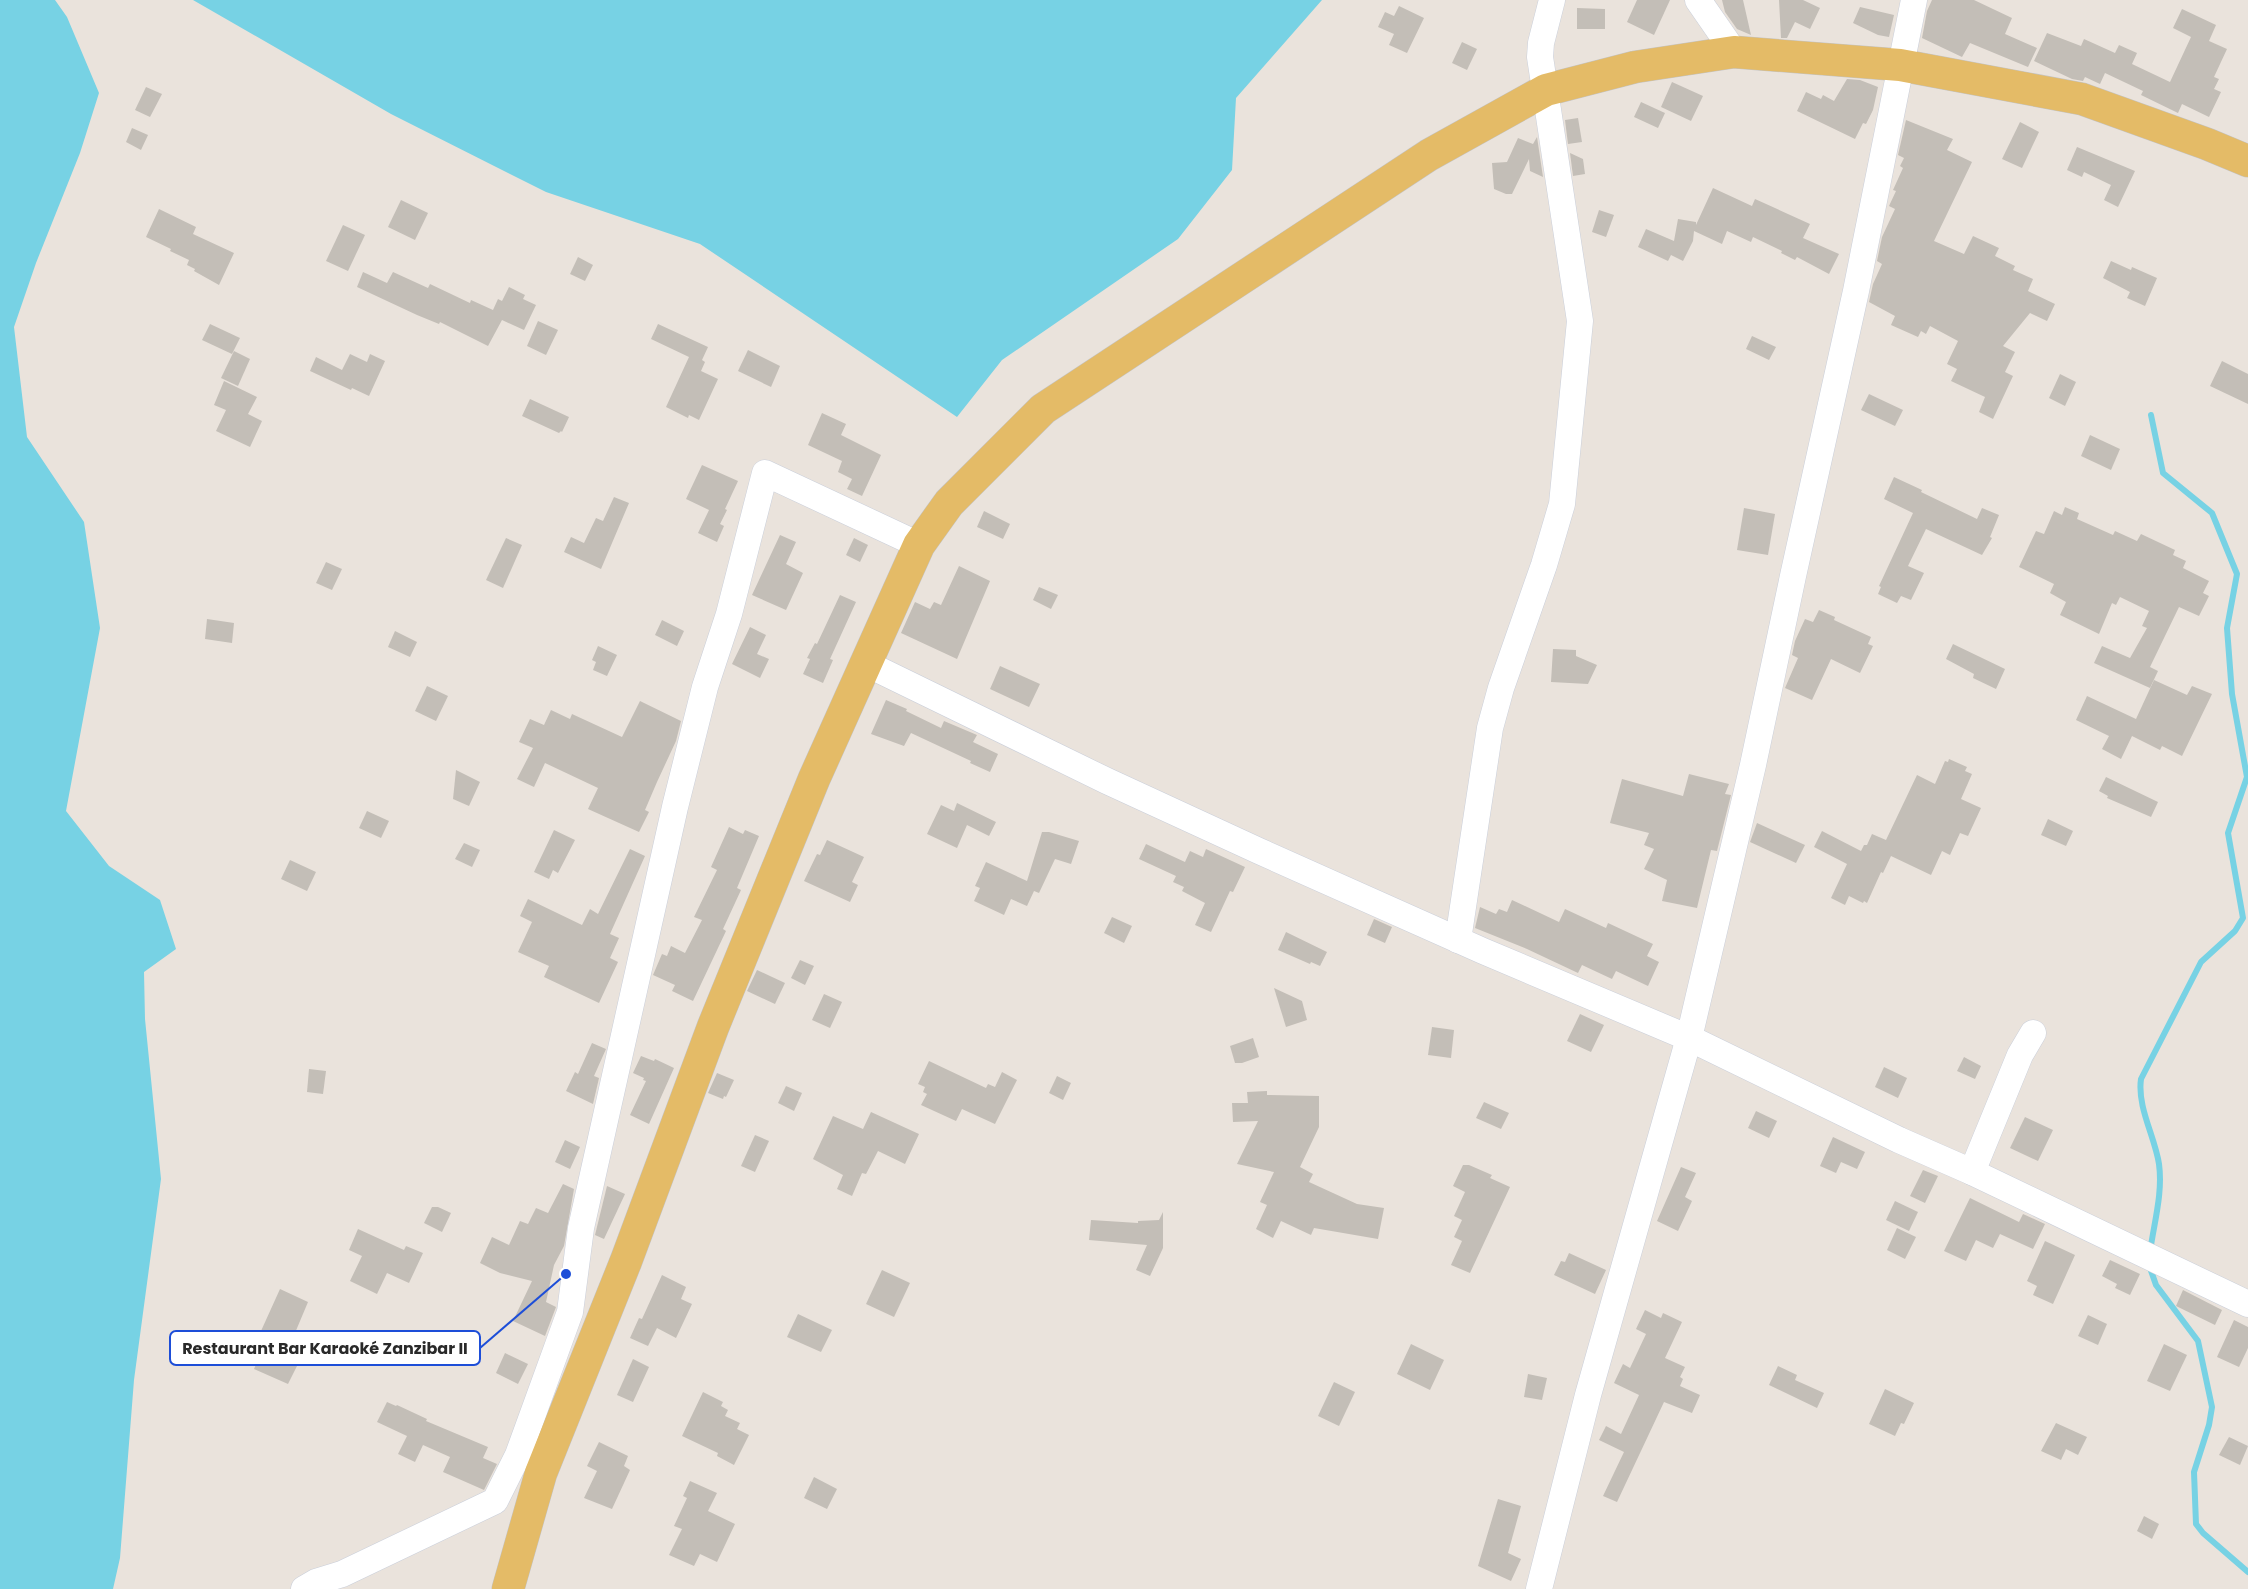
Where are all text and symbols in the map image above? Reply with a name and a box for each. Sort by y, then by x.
callout: Restaurant Bar Karaoké Zanzibar II [170,1331,480,1365]
text: Restaurant Bar Karaoké Zanzibar II [182,1337,468,1360]

